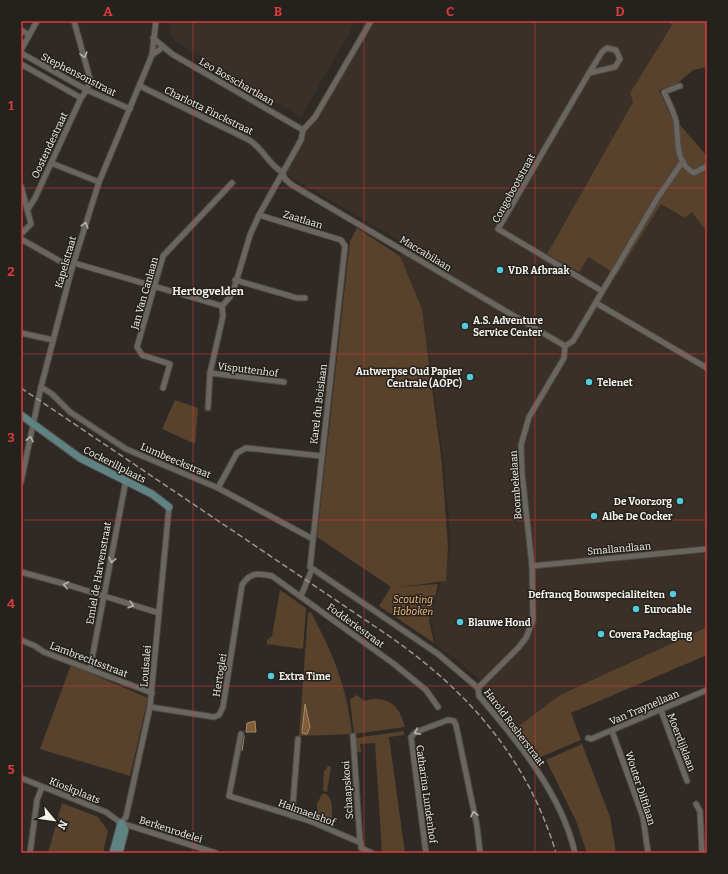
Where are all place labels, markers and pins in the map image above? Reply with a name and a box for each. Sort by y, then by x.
marker: VDR Afbraak [495,265,505,275]
place label: VDR Afbraak [508,265,569,277]
place label: A.S. Adventure Service Center [473,315,543,339]
marker: A.S. Adventure Service Center [460,321,470,331]
place label: Antwerpse Oud Papier Centrale (AOPC) [356,366,462,390]
marker: Antwerpse Oud Papier Centrale (AOPC) [465,372,475,382]
marker: Telenet [584,377,594,387]
place label: Telenet [597,377,633,389]
place label: De Voorzorg [614,496,672,508]
marker: De Voorzorg [675,496,685,506]
marker: Albe De Cocker [589,511,599,521]
place label: Albe De Cocker [602,511,673,523]
place label: Defrancq Bouwspecialiteiten [528,589,666,601]
marker: Defrancq Bouwspecialiteiten [668,589,678,599]
marker: Eurocable [631,604,641,614]
place label: Eurocable [644,604,692,616]
marker: Blauwe Hond [455,617,465,627]
place label: Blauwe Hond [468,617,531,629]
marker: Covera Packaging [596,629,606,639]
place label: Covera Packaging [609,629,693,641]
marker: Extra Time [266,671,276,681]
place label: Extra Time [279,671,331,683]

